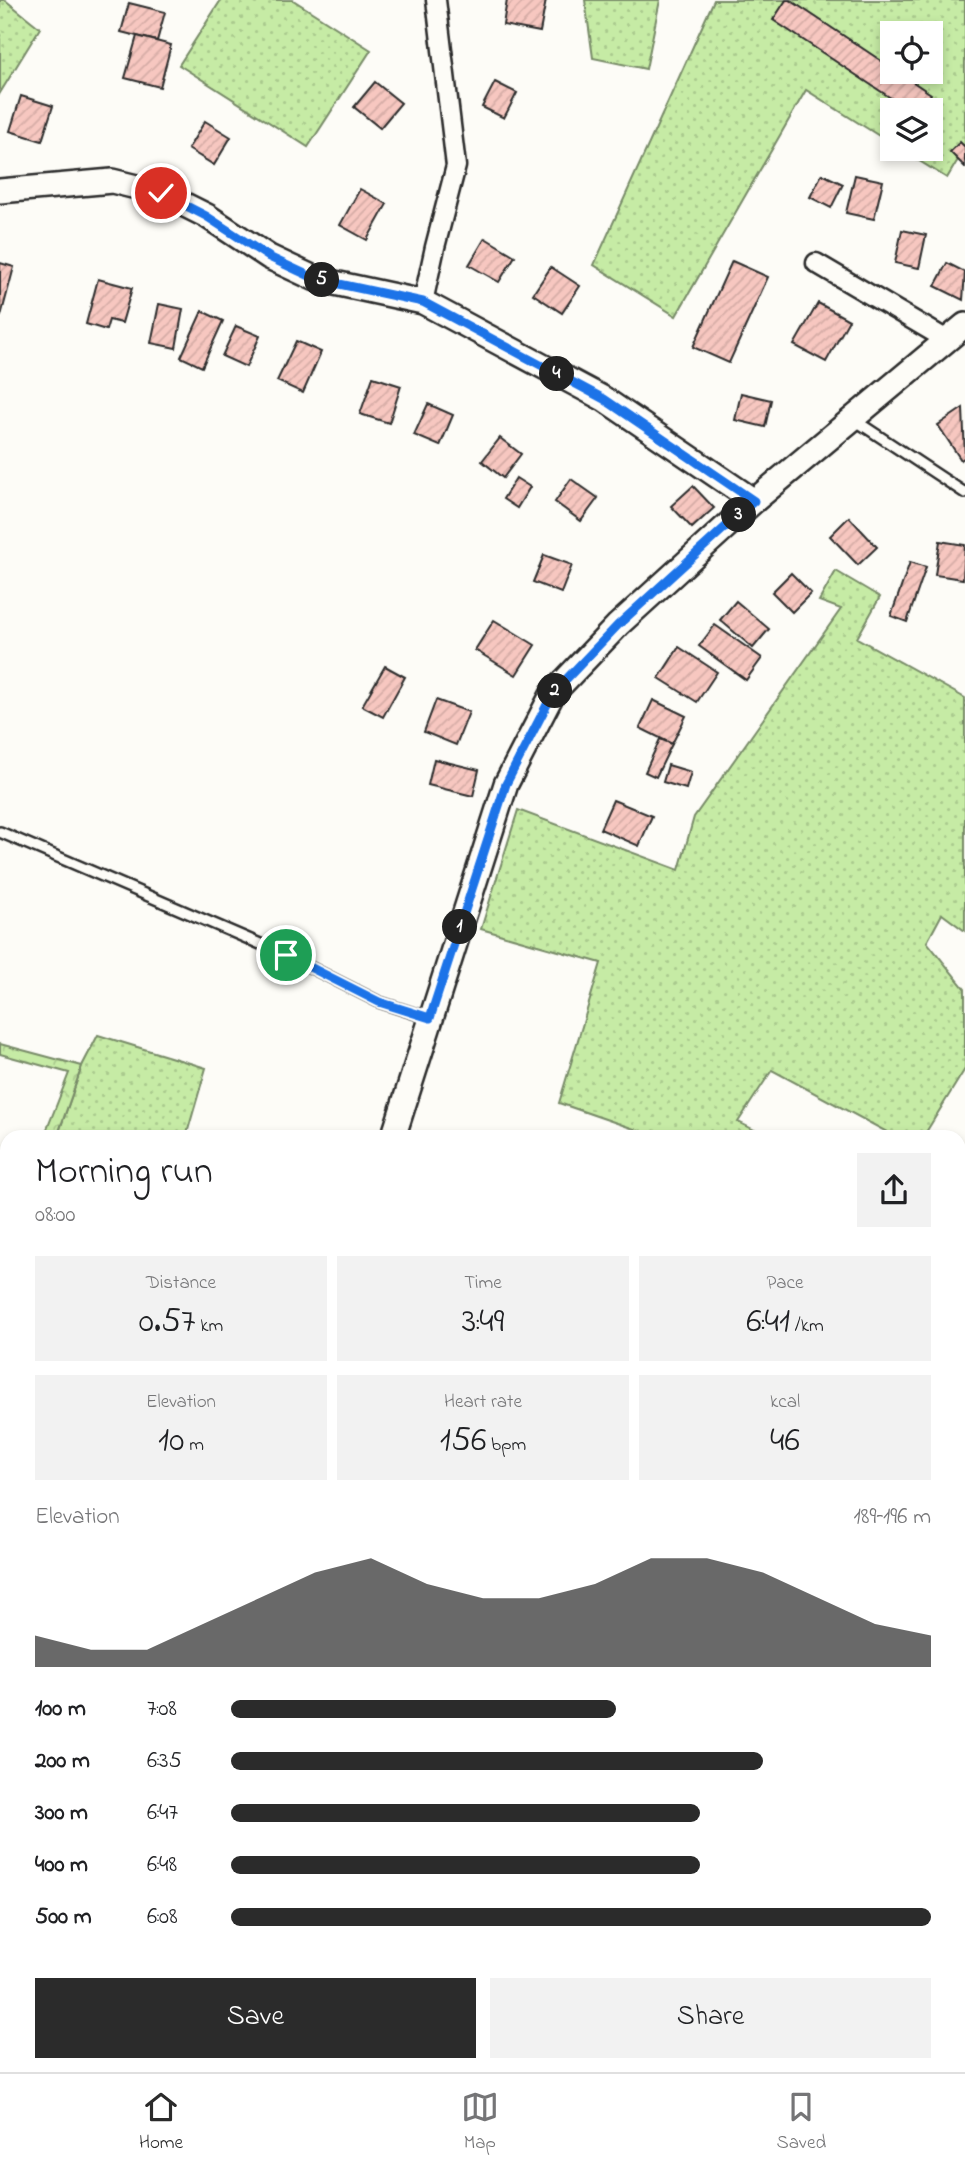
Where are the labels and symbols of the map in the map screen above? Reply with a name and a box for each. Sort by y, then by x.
pin [131,163,191,223]
pin: 5 [304,262,340,298]
pin: 4 [540,356,574,392]
pin: 3 [722,498,756,532]
pin: 2 [538,674,572,708]
pin: 1 [442,909,477,944]
pin [256,925,316,985]

